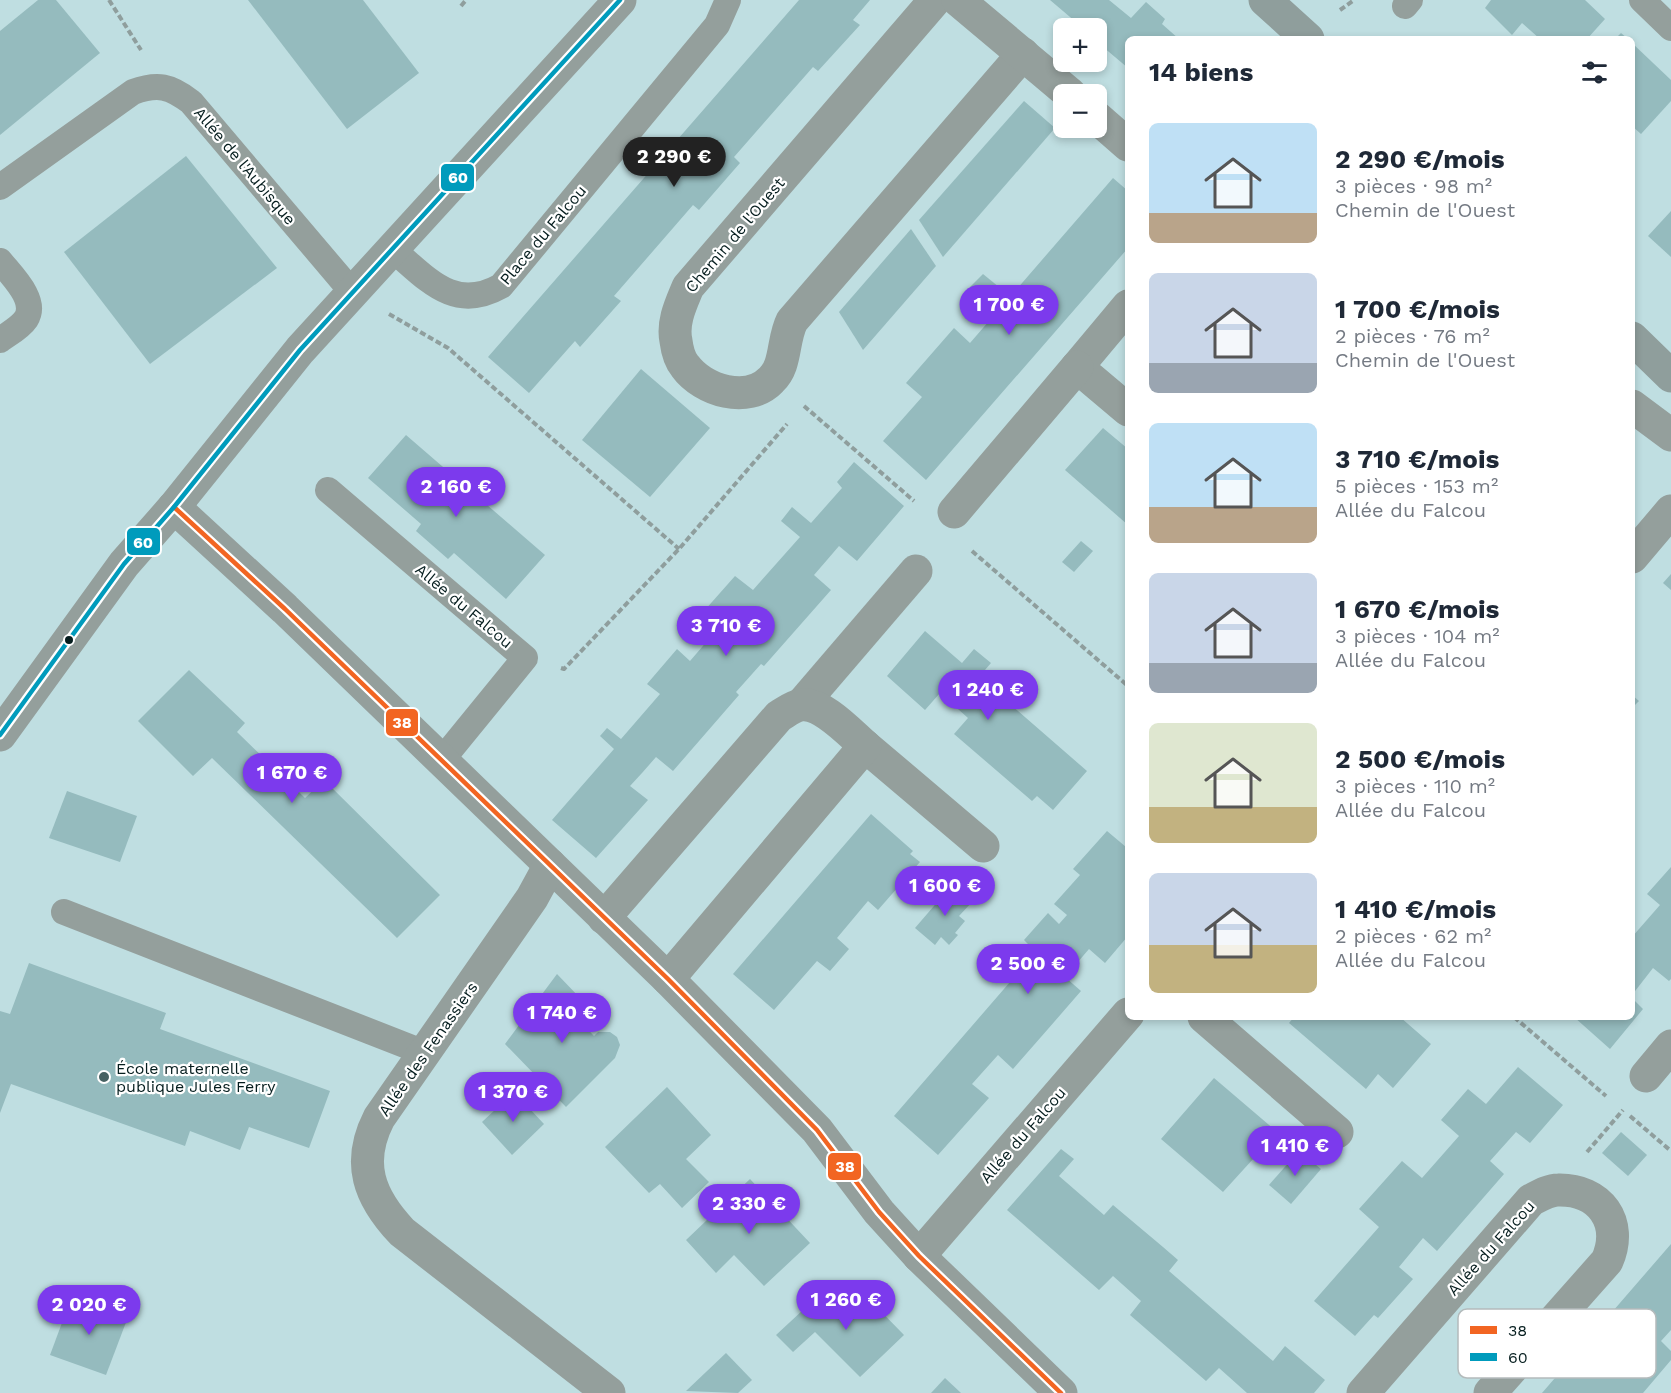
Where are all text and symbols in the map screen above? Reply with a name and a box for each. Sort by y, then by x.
map controls [1053,18,1107,138]
button: + [1053,18,1107,72]
icon: filters [1578,56,1611,89]
text: 14 biens [1149,57,1253,87]
button: − [1053,84,1107,138]
street label: Allée de l'Aubisque [190,103,300,229]
pin: 2 290 € [619,137,729,188]
text: 2 290 € [637,144,711,168]
text: 2 290 €/mois [1335,144,1505,174]
icon: home [1197,147,1269,219]
line badge: 60 [440,163,475,192]
text: 60 [448,168,468,187]
street label: Chemin de l'Ouest [681,173,789,296]
text: 3 pièces · 98 m² [1335,174,1492,198]
street label: Place du Falcou [496,181,590,289]
text: Chemin de l'Ouest [1335,198,1515,222]
pin: 1 700 € [954,285,1064,336]
text: 1 700 € [974,292,1044,316]
text: 1 700 €/mois [1335,294,1500,324]
icon: home [1197,297,1269,369]
text: 2 pièces · 76 m² [1335,324,1490,348]
text: Chemin de l'Ouest [1335,348,1515,372]
text: 3 710 €/mois [1335,444,1499,474]
icon: home [1197,447,1269,519]
pin: 2 160 € [401,467,511,518]
text: 2 160 € [420,474,492,498]
text: 5 pièces · 153 m² [1335,474,1498,498]
text: Allée du Falcou [1335,498,1486,522]
line badge: 60 [126,527,161,556]
text: 60 [133,533,153,552]
street label: Allée du Falcou [412,560,516,652]
text: 1 670 €/mois [1335,594,1499,624]
icon: home [1197,597,1269,669]
pin: 3 710 € [671,606,781,657]
text: 3 710 € [691,613,761,637]
text: 3 pièces · 104 m² [1335,624,1500,648]
unlabelled marker [63,634,75,646]
text: Allée du Falcou [1335,648,1486,672]
pin: 1 240 € [933,670,1043,721]
text: 1 240 € [952,677,1024,701]
line badge: 38 [385,708,419,737]
text: 38 [392,713,412,732]
text: 2 500 €/mois [1335,744,1505,774]
icon: home [1197,747,1269,819]
pin: 1 670 € [237,753,347,804]
text: 1 670 € [257,760,327,784]
text: 3 pièces · 110 m² [1335,774,1495,798]
text: Allée du Falcou [1335,798,1486,822]
pin: 1 600 € [890,866,1000,917]
text: 1 600 € [909,873,981,897]
text: 1 410 €/mois [1335,894,1496,924]
icon: home [1197,897,1269,969]
text: 2 pièces · 62 m² [1335,924,1491,948]
pin: 2 500 € [973,944,1083,995]
text: Allée du Falcou [1335,948,1486,972]
text: 2 500 € [991,951,1065,975]
street label: Allée des Fenassiers [374,978,482,1120]
pin: 1 740 € [507,993,617,1044]
text: 1 740 € [527,1000,597,1024]
place label: École maternelle publique Jules Ferry [116,1059,276,1096]
marker: École maternelle publique Jules Ferry [97,1070,111,1084]
pin: 1 370 € [458,1072,568,1123]
text: 1 370 € [478,1079,548,1103]
street label: Allée du Falcou [976,1083,1070,1187]
pin: 1 410 € [1240,1126,1350,1177]
text: 1 410 € [1261,1133,1329,1157]
line badge: 38 [827,1152,862,1181]
text: 38 [835,1157,855,1176]
pin: 2 330 € [694,1184,804,1235]
text: 2 330 € [712,1191,786,1215]
street label: Allée du Falcou [1443,1197,1539,1299]
pin: 1 260 € [791,1280,901,1331]
pin: 2 020 € [34,1285,144,1336]
text: 1 260 € [810,1287,882,1311]
text: 2 020 € [51,1292,127,1316]
legend [1458,1309,1656,1378]
text: 38 [1508,1321,1527,1340]
text: 60 [1508,1348,1528,1367]

